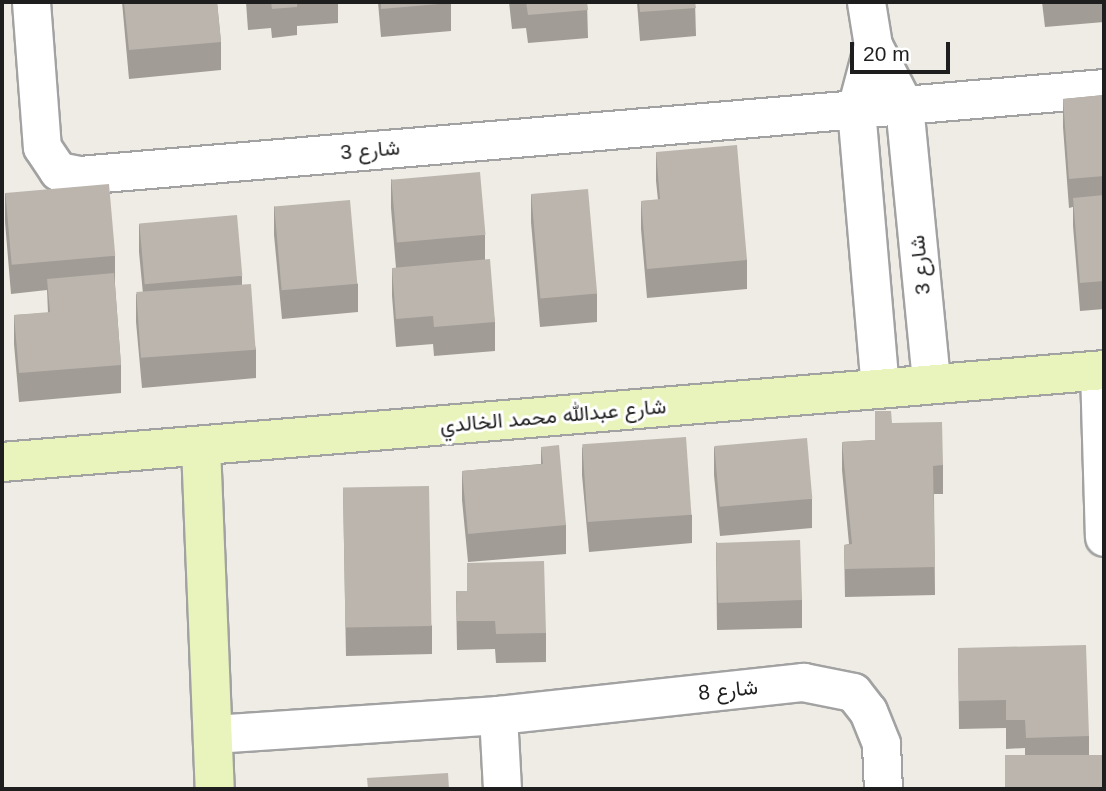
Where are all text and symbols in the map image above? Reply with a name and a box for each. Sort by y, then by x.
scale bar [854,28,954,72]
text: 20 m [863,42,910,65]
street label: شارع 3 [339,135,401,165]
street label: شارع 3 [904,234,936,296]
street label: شارع عبدالله محمد الخالدي [439,394,667,438]
street label: شارع 8 [697,674,759,706]

